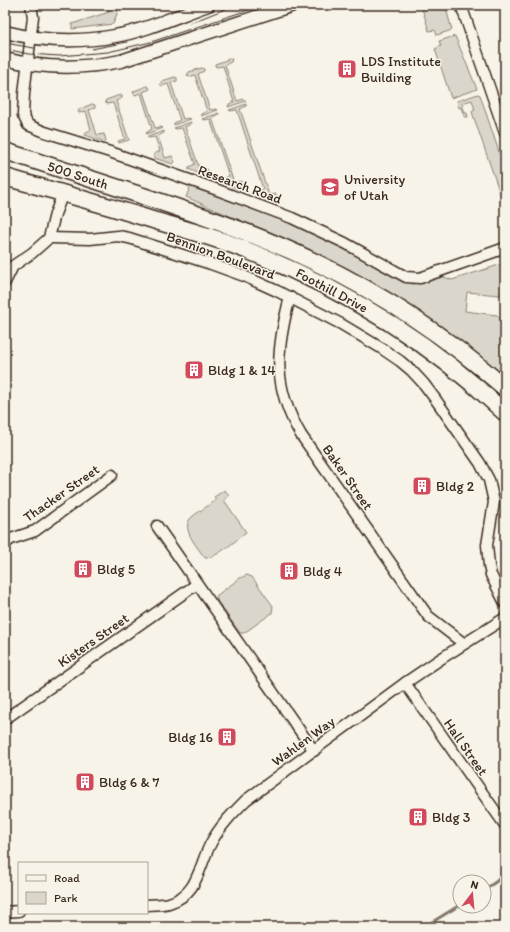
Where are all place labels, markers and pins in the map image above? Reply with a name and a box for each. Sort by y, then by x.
place label: LDS Institute Building [361,53,441,86]
building icon: LDS Institute Building [336,58,358,80]
place label: University of Utah [344,171,405,204]
school or university icon: University of Utah [319,176,341,198]
building icon: Bldg 1 & 14 [183,359,205,381]
place label: Bldg 1 & 14 [208,362,276,379]
building icon: Bldg 2 [411,475,433,497]
place label: Bldg 2 [436,478,475,495]
building icon: Bldg 5 [72,558,94,580]
building icon: Bldg 4 [278,560,300,582]
place label: Bldg 5 [97,561,135,578]
place label: Bldg 4 [303,563,343,580]
building icon: Bldg 16 [216,726,238,748]
place label: Bldg 16 [168,729,213,746]
building icon: Bldg 6 & 7 [74,771,96,793]
place label: Bldg 6 & 7 [99,774,160,791]
building icon: Bldg 3 [407,806,429,828]
place label: Bldg 3 [432,809,471,826]

